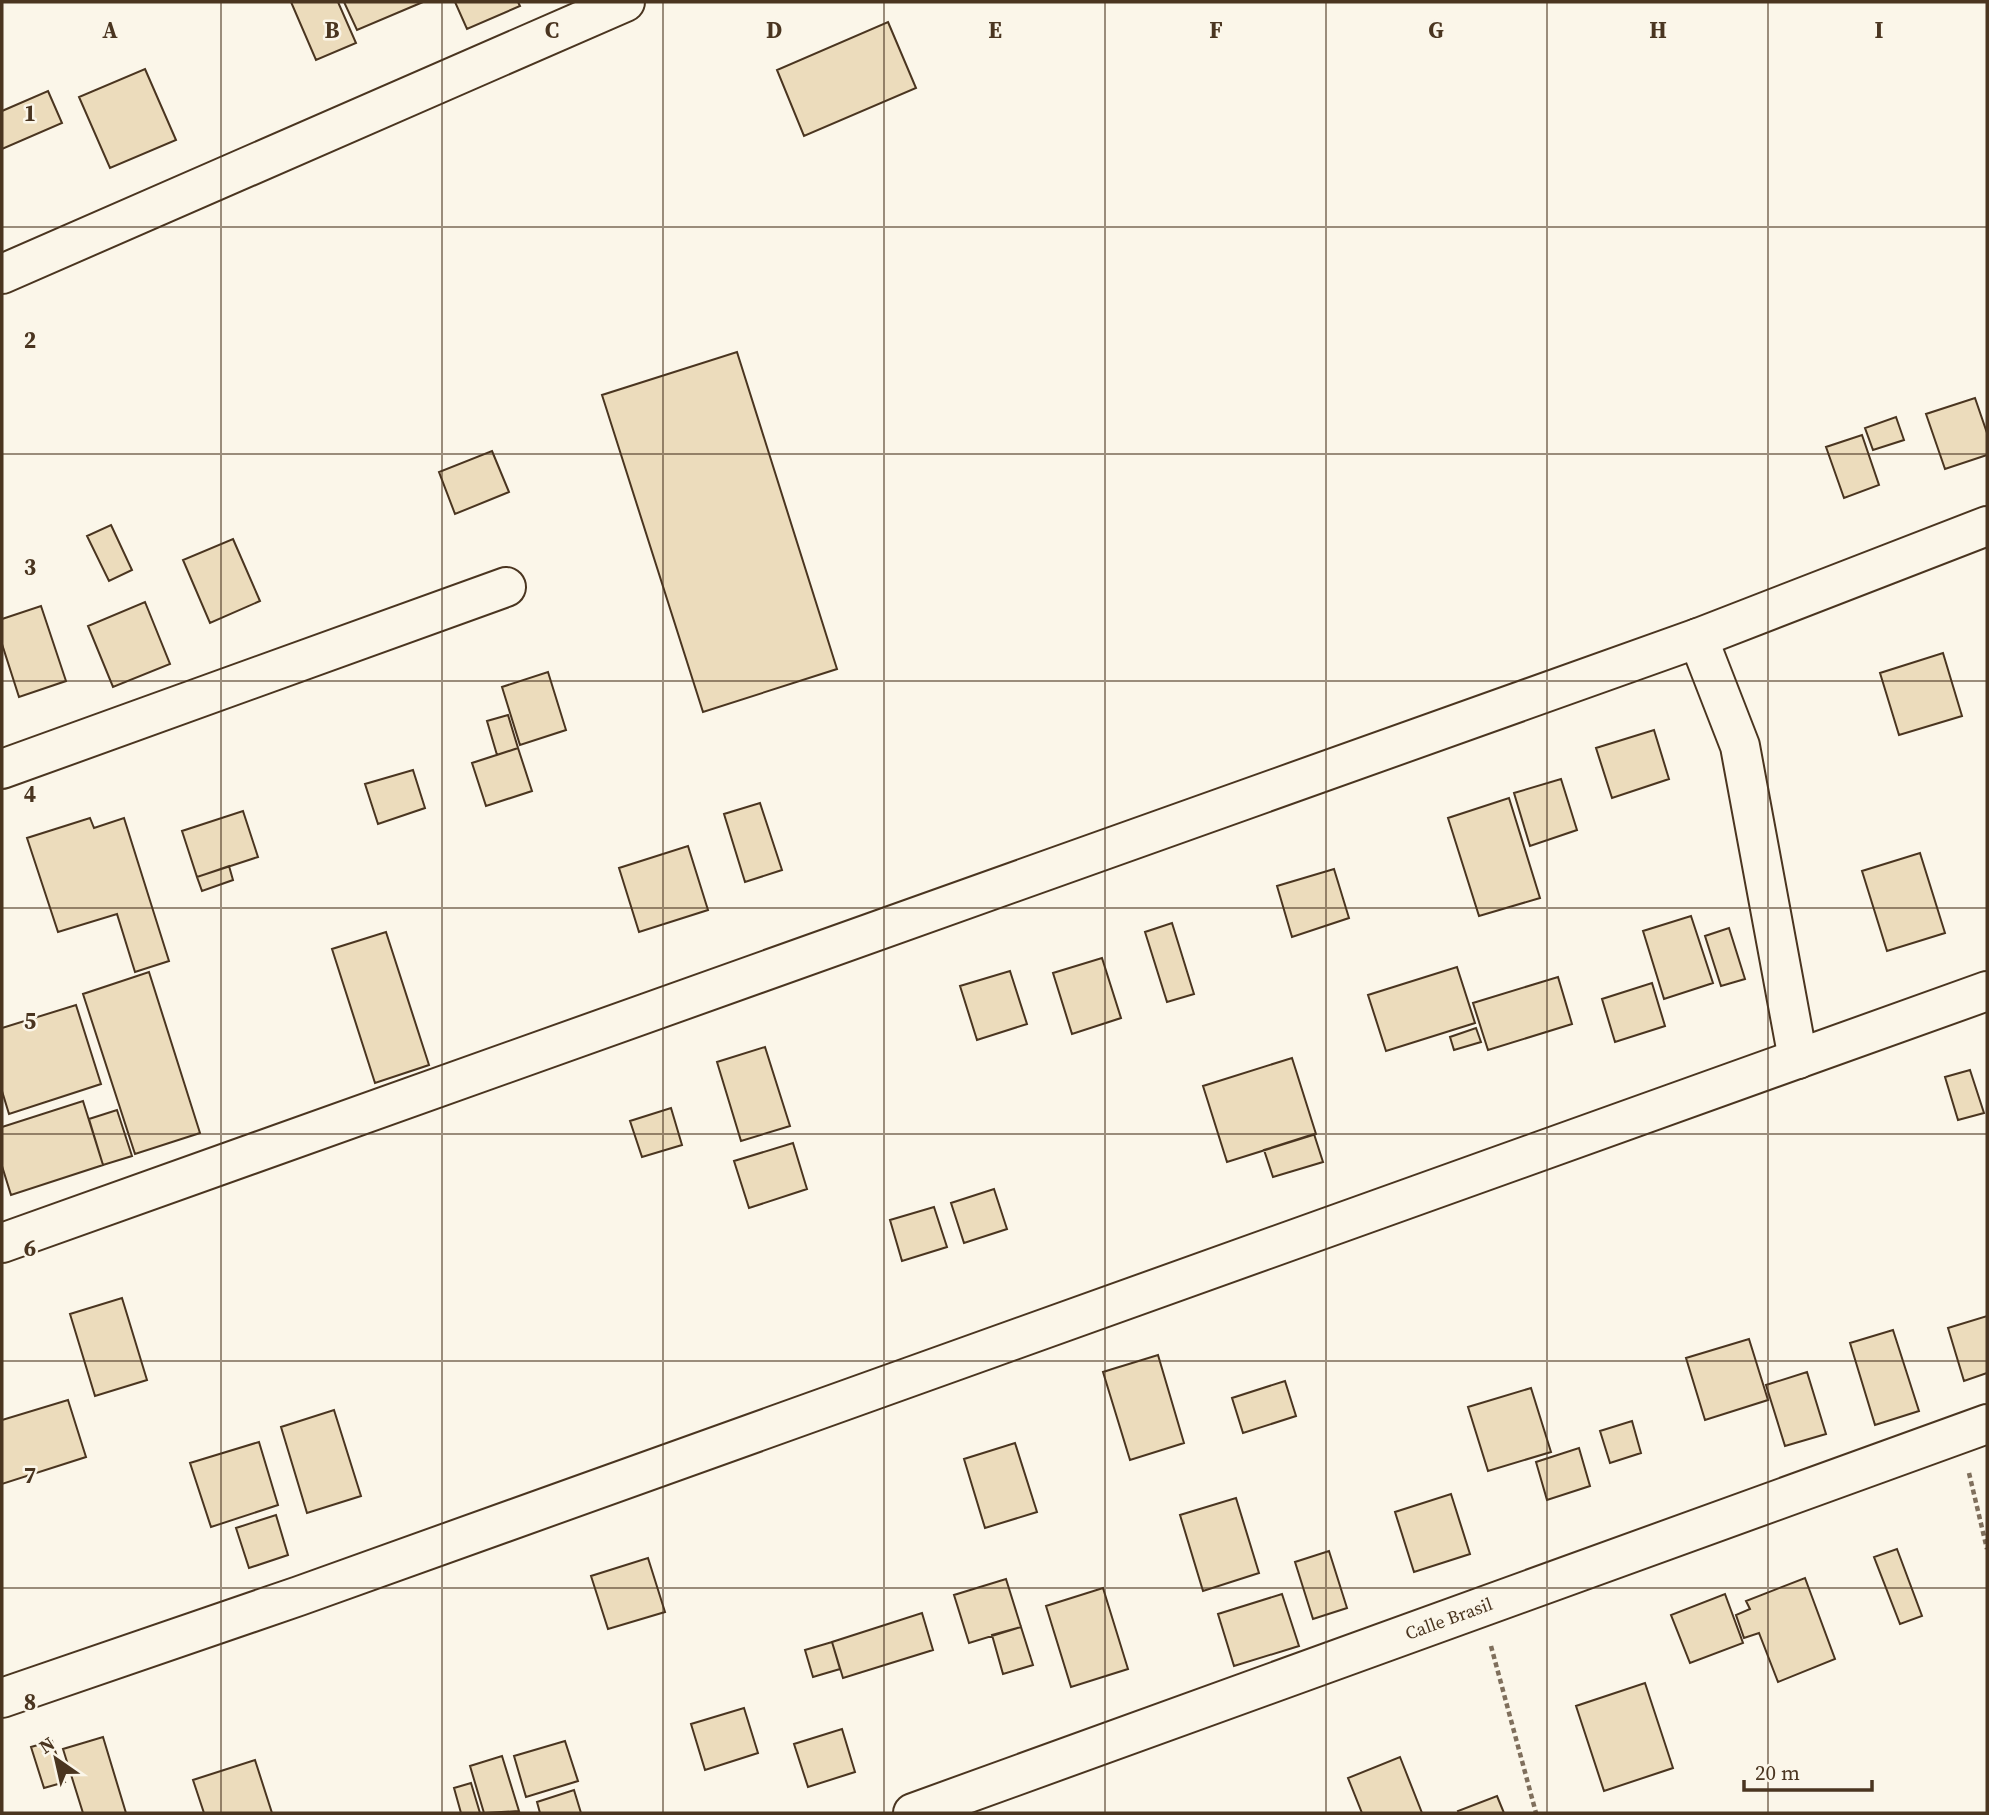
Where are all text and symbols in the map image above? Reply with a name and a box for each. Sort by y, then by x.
text: A [102,14,118,46]
text: B [325,14,340,46]
text: C [545,14,559,46]
text: D [766,14,782,46]
text: E [988,14,1002,46]
text: F [1209,14,1223,46]
text: G [1428,14,1444,46]
text: H [1649,14,1667,46]
text: I [1875,14,1884,46]
text: 1 [24,97,36,129]
text: 2 [24,324,36,356]
text: 3 [24,551,36,583]
text: 4 [24,778,36,810]
text: 5 [24,1005,36,1037]
text: 6 [24,1232,36,1264]
text: 7 [24,1459,36,1491]
street label: Calle Brasil [1402,1591,1496,1646]
text: 8 [24,1686,36,1718]
north arrow [21,1724,91,1794]
text: N [33,1730,60,1760]
scale bar [1744,1748,1872,1792]
text: 20 m [1755,1758,1800,1787]

